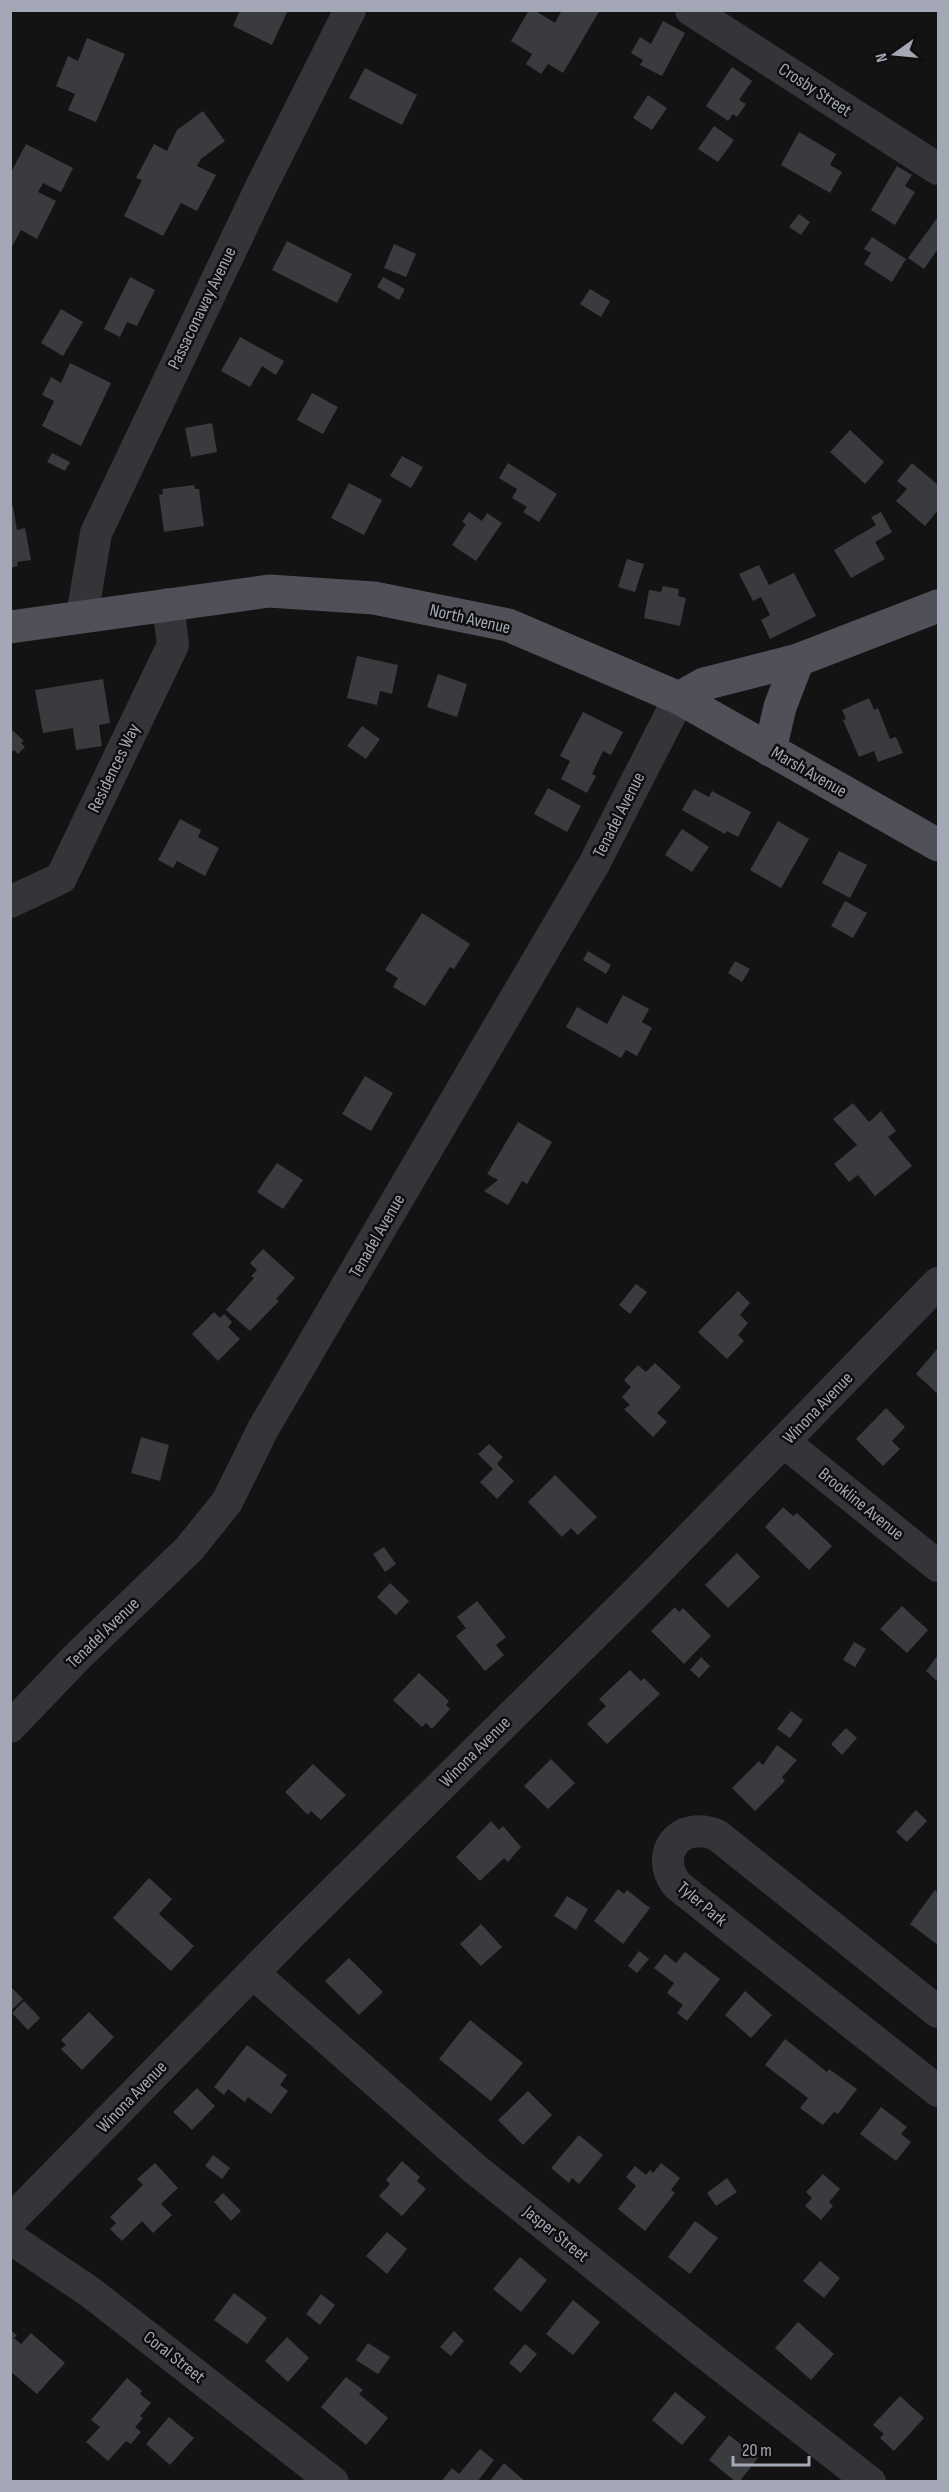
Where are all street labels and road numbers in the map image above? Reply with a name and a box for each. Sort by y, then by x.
street label: Crosby Street [775,59,856,122]
street label: Passaconaway Avenue [163,243,241,373]
street label: North Avenue [428,600,512,638]
street label: Residences Way [83,720,145,816]
street label: Marsh Avenue [768,742,850,802]
street label: Tenadel Avenue [589,769,649,861]
street label: Tenadel Avenue [345,1191,409,1281]
street label: Winona Avenue [779,1368,857,1448]
street label: Brookline Avenue [814,1463,908,1545]
street label: Tenadel Avenue [62,1593,144,1673]
street label: Winona Avenue [435,1712,515,1792]
street label: Tyler Park [673,1877,731,1931]
street label: Winona Avenue [93,2057,171,2137]
street label: Jasper Street [518,2201,593,2267]
street label: Coral Street [139,2327,209,2388]

